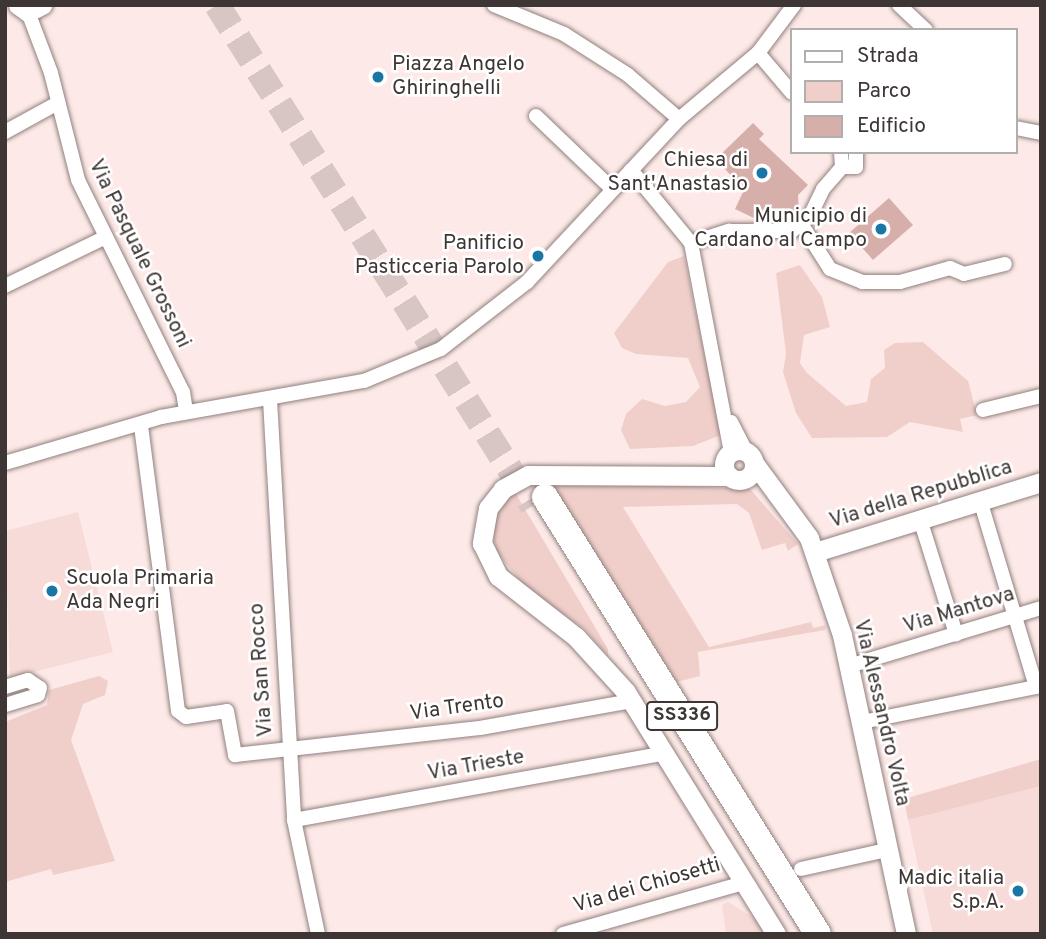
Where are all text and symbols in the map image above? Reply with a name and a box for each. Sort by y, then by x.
legend [790,28,1018,154]
text: Strada [857,43,918,70]
place label: Piazza Angelo Ghiringhelli [392,52,525,102]
marker: Piazza Angelo Ghiringhelli [370,69,386,85]
text: Parco [857,78,911,105]
text: Edificio [857,113,926,140]
place label: Chiesa di Sant'Anastasio [608,148,748,198]
street label: Via Pasquale Grossoni [82,155,196,353]
marker: Chiesa di Sant'Anastasio [754,165,770,181]
place label: Municipio di Cardano al Campo [694,204,867,254]
marker: Municipio di Cardano al Campo [873,221,889,237]
place label: Panificio Pasticceria Parolo [355,231,524,281]
marker: Panificio Pasticceria Parolo [530,248,546,264]
street label: Via della Repubblica [827,455,1015,535]
place label: Scuola Primaria Ada Negri [66,566,214,616]
street label: Via Mantova [900,582,1018,640]
marker: Scuola Primaria Ada Negri [44,583,60,599]
street label: Via San Rocco [245,602,279,738]
street label: Via Alessandro Volta [847,616,915,810]
street label: Via Trento [408,689,506,727]
road number: SS336 [645,701,719,732]
street label: Via Trieste [425,745,527,787]
street label: Via dei Chiosetti [571,853,723,919]
place label: Madic italia S.p.A. [898,866,1004,916]
marker: Madic italia S.p.A. [1010,883,1026,899]

